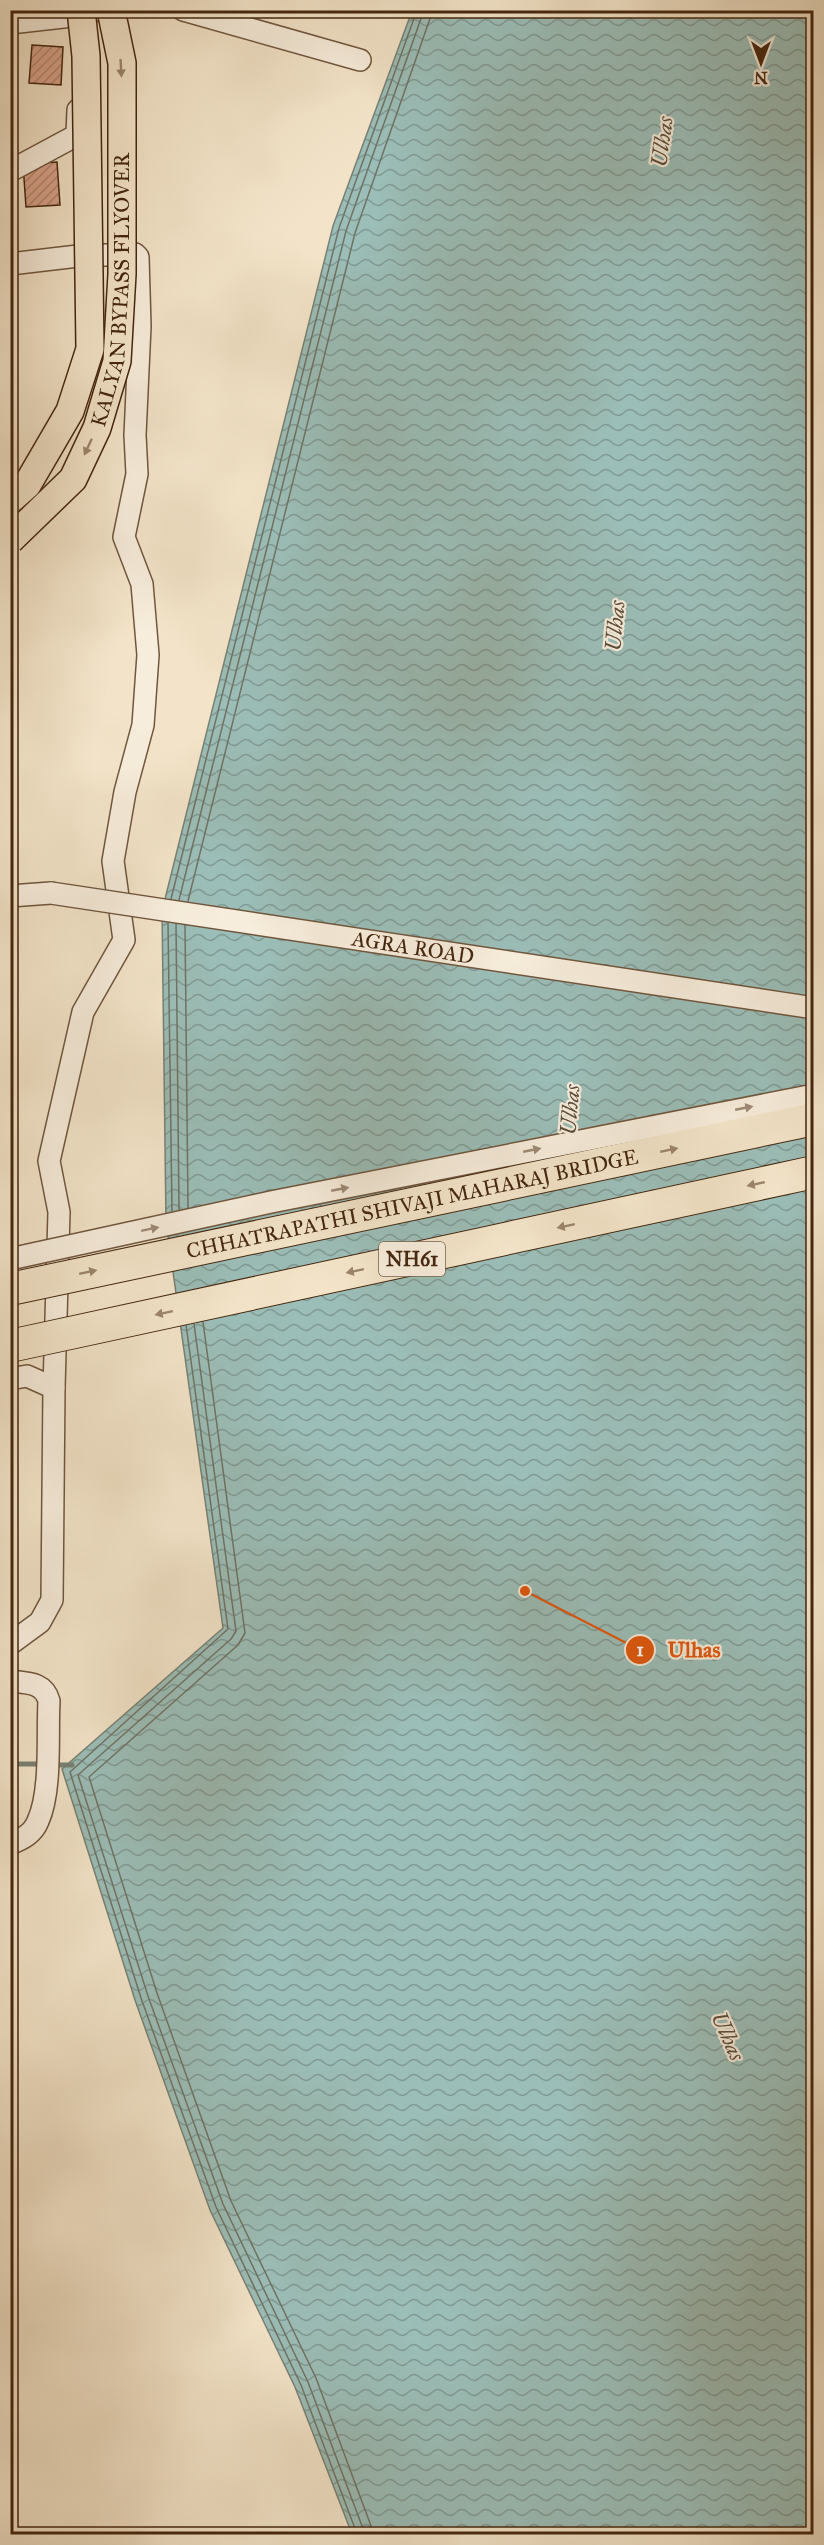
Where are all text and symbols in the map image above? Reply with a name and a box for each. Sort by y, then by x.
north arrow [731,33,791,93]
one-way arrow [116,59,126,78]
text: N [754,68,768,87]
water label: Ulhas [645,114,679,169]
street label: KALYAN BYPASS FLYOVER [85,152,135,430]
one-way arrow [83,438,93,456]
water label: Ulhas [599,599,631,653]
street label: AGRA ROAD [349,925,476,970]
water label: Ulhas [554,1083,586,1137]
one-way arrow [734,1103,753,1112]
street label: CHHATRAPATHI SHIVAJI MAHARAJ BRIDGE [184,1144,640,1264]
one-way arrow [660,1144,679,1154]
one-way arrow [522,1145,541,1154]
one-way arrow [747,1180,766,1190]
one-way arrow [331,1183,350,1193]
one-way arrow [556,1221,575,1231]
one-way arrow [140,1224,159,1233]
road number: NH61 [379,1242,445,1276]
one-way arrow [79,1267,98,1277]
one-way arrow [345,1267,364,1277]
one-way arrow [155,1308,173,1318]
callout: Ulhas [625,1630,732,1670]
text: Ulhas [668,1636,720,1663]
text: 1 [636,1639,644,1661]
water label: Ulhas [705,2007,751,2065]

